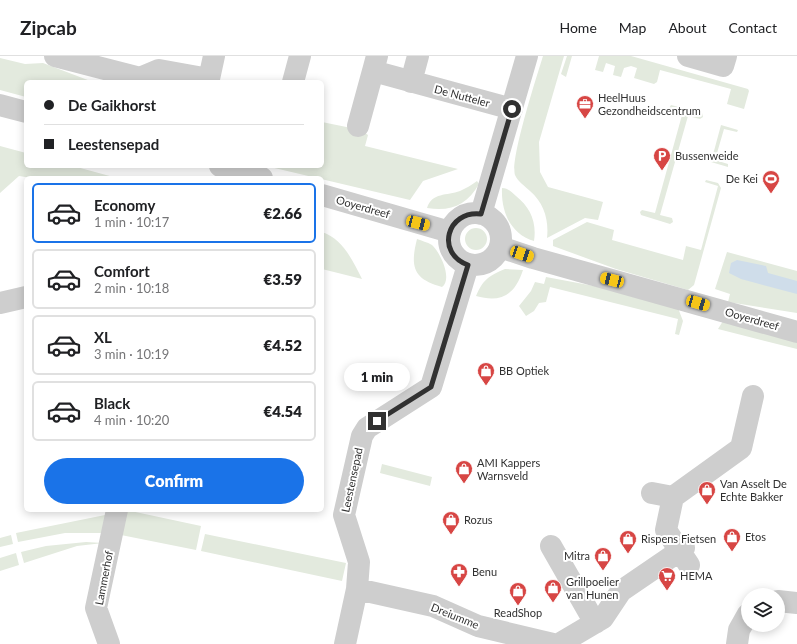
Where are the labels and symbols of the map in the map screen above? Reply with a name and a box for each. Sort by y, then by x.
street label: De Nutteler [433,82,491,109]
place label: HeelHuus Gezondheidscentrum [598,91,701,117]
office icon: HeelHuus Gezondheidscentrum [575,94,595,119]
route start [503,100,521,118]
parking icon: Bussenweide [652,146,672,171]
place label: Bussenweide [675,149,739,162]
sports icon: De Kei [761,169,781,194]
place label: De Kei [726,172,758,185]
street label: Ooyerdreef [335,193,392,220]
car [405,214,431,232]
car [509,244,535,264]
car [599,271,625,289]
car [685,294,711,312]
street label: Ooyerdreef [724,305,781,332]
shop icon: BB Optiek [476,361,496,386]
callout: 1 min [344,363,410,391]
place label: BB Optiek [499,364,549,377]
route end [368,412,386,430]
street label: Leestensepad [338,446,365,513]
place label: AMI Kappers Warnsveld [477,456,540,482]
shop icon: AMI Kappers Warnsveld [454,459,474,484]
place label: Van Asselt De Echte Bakker [720,477,787,503]
shop icon: Van Asselt De Echte Bakker [697,480,717,505]
shop icon: Rozus [441,510,461,535]
place label: Rozus [464,513,493,526]
shop icon: Etos [722,527,742,552]
shop icon: Rispens Fietsen [618,529,638,554]
place label: Etos [745,530,766,543]
place label: Rispens Fietsen [641,532,716,545]
shop icon: Mitra [593,546,613,571]
street label: Lammerhof [92,549,115,606]
place label: Mitra [564,549,590,562]
pharmacy icon: Benu [449,562,469,587]
place label: Benu [472,565,497,578]
supermarket icon: HEMA [657,566,677,591]
place label: HEMA [680,569,713,582]
place label: Grillpoelier van Hunen [566,575,619,601]
shop icon: Grillpoelier van Hunen [543,578,563,603]
shop icon: ReadShop [508,581,528,606]
street label: Dreiumme [429,600,481,631]
place label: ReadShop [494,606,542,619]

